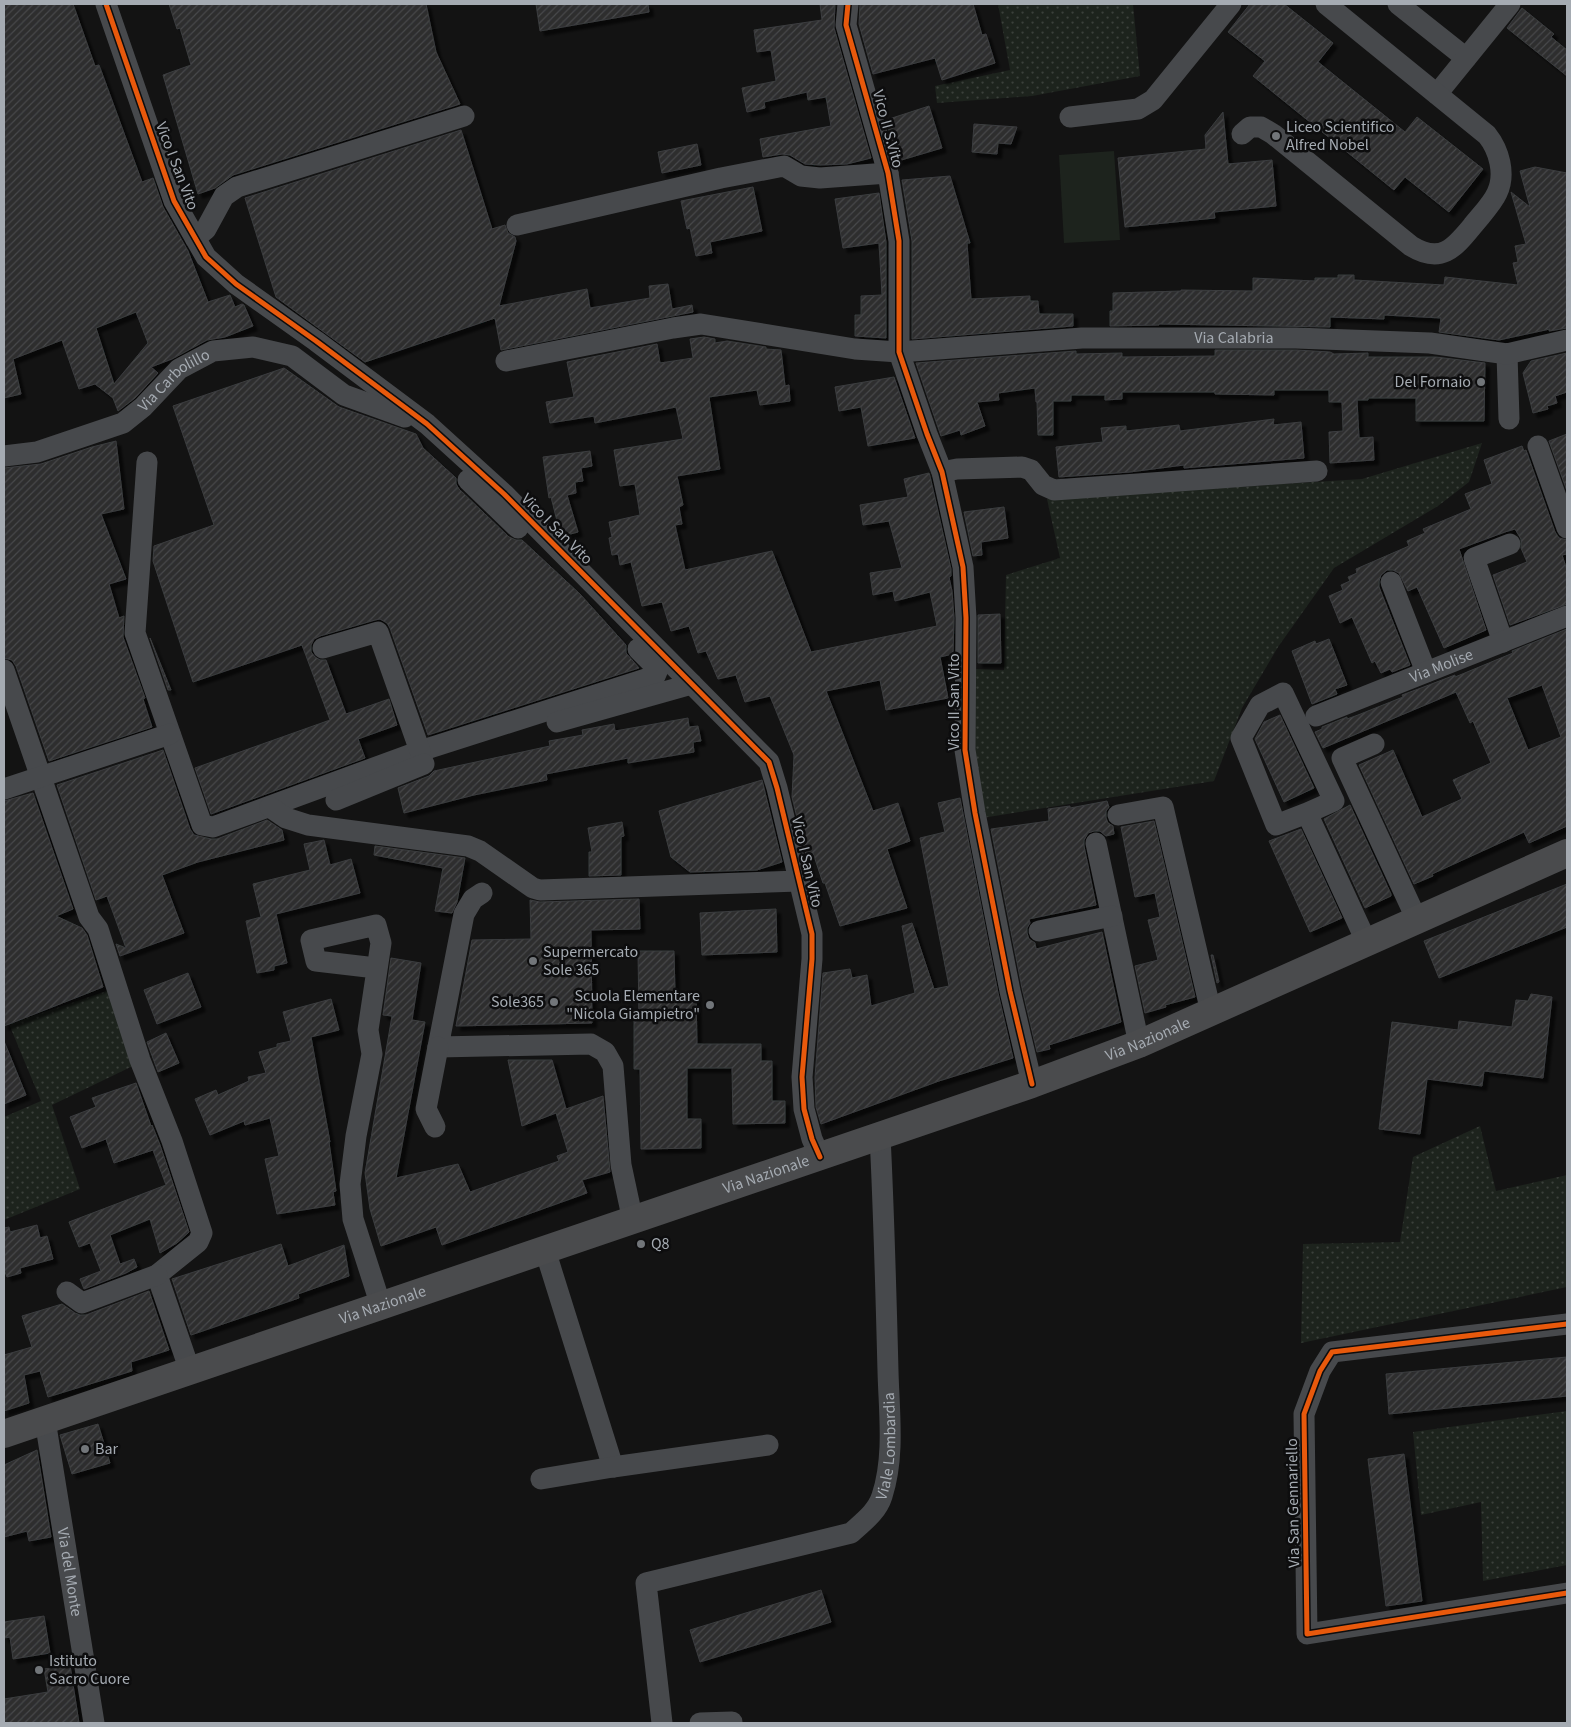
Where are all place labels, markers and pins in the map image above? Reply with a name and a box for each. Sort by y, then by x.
place label: Liceo Scientifico Alfred Nobel [1286,116,1395,156]
marker: Liceo Scientifico Alfred Nobel [1270,130,1282,142]
place label: Del Fornaio [1395,371,1471,393]
marker: Del Fornaio [1475,376,1487,388]
place label: Supermercato Sole 365 [543,941,638,981]
marker: Supermercato Sole 365 [527,955,539,967]
place label: Scuola Elementare "Nicola Giampietro" [566,985,700,1025]
place label: Sole365 [491,991,544,1013]
marker: Sole365 [548,996,560,1008]
marker: Scuola Elementare "Nicola Giampietro" [704,999,716,1011]
place label: Q8 [651,1233,670,1255]
marker: Q8 [635,1238,647,1250]
place label: Bar [95,1438,118,1460]
marker: Bar [79,1443,91,1455]
place label: Istituto Sacro Cuore [49,1650,130,1690]
marker: Istituto Sacro Cuore [33,1664,45,1676]

